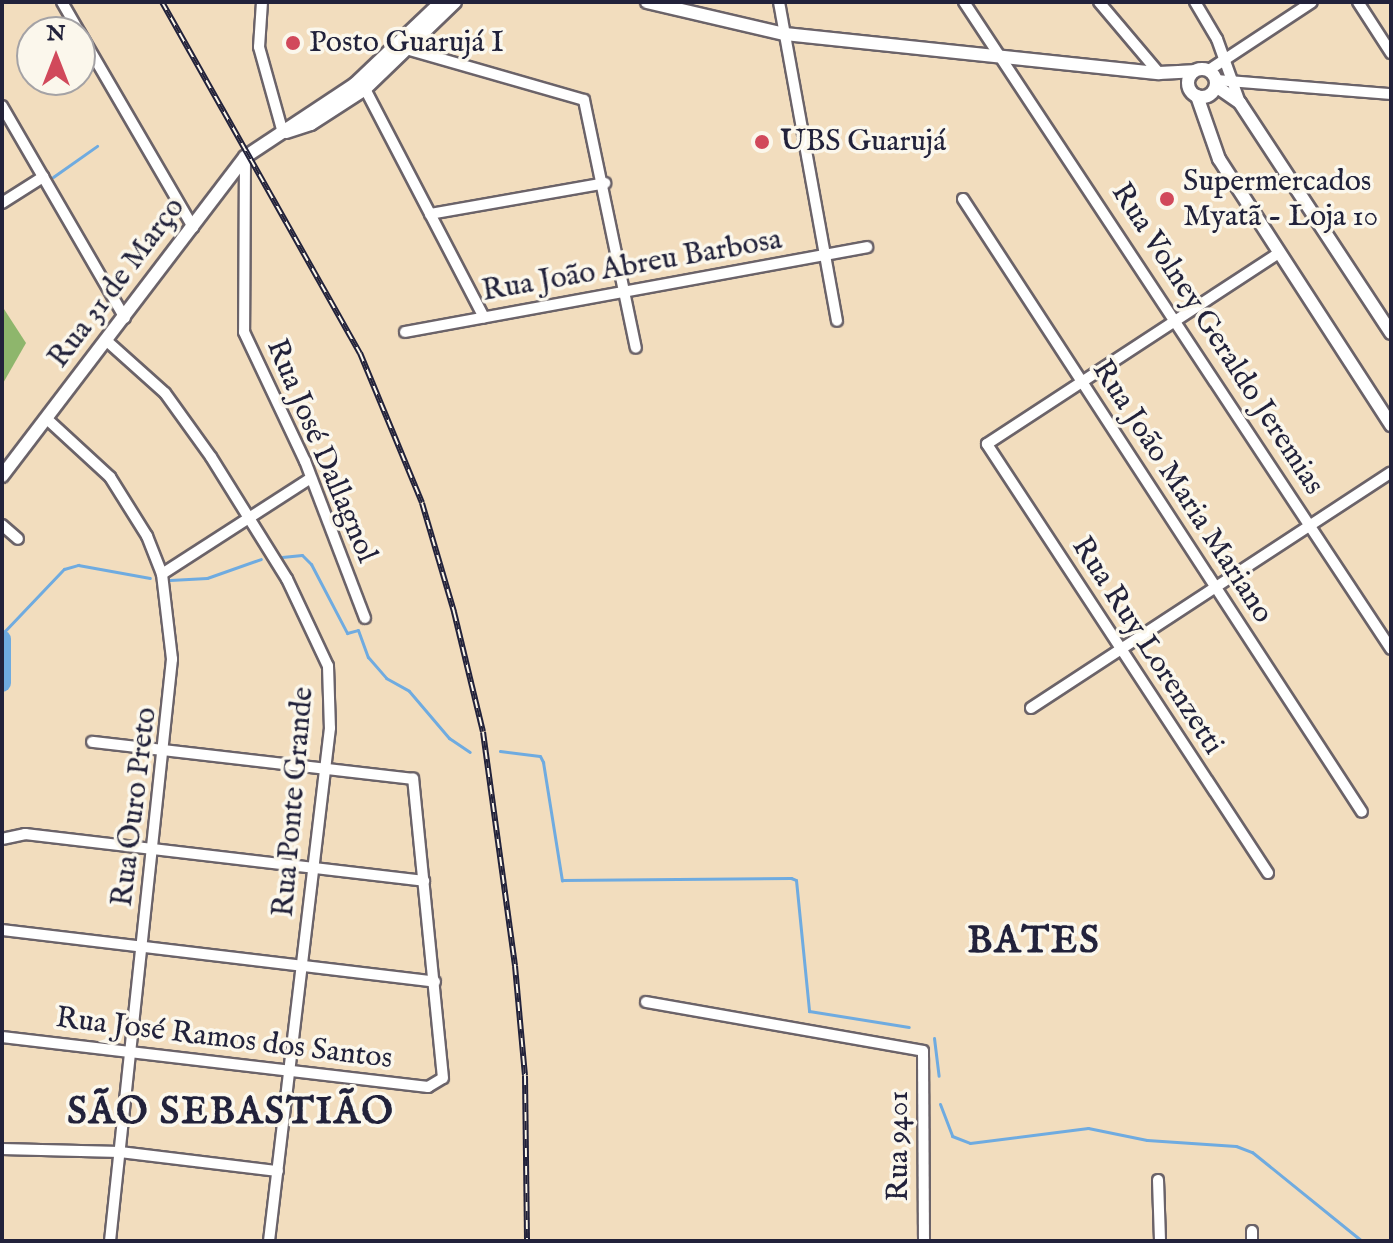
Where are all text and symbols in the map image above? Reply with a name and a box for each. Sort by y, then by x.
north arrow [16,16,96,96]
text: N [46,20,66,48]
place label: Posto Guarujá I [309,25,504,61]
marker: Posto Guarujá I [284,34,302,52]
place label: UBS Guarujá [780,124,946,160]
marker: UBS Guarujá [751,131,773,153]
place label: Supermercados Myatã - Loja 10 [1183,164,1378,234]
street label: Rua Volney Geraldo Jeremias [1103,176,1331,502]
marker: Supermercados Myatã - Loja 10 [1158,190,1176,208]
street label: Rua 31 de Março [41,191,193,375]
street label: Rua João Abreu Barbosa [479,222,785,310]
street label: Rua José Dallagnol [258,334,384,568]
street label: Rua João Maria Mariano [1084,354,1280,630]
street label: Rua Ruy Lorenzetti [1063,531,1231,761]
street label: Rua Ponte Grande [266,686,322,918]
street label: Rua Ouro Preto [105,705,165,909]
district label: BATES [967,920,1101,966]
street label: Rua José Ramos dos Santos [54,1001,394,1077]
street label: Rua 9401 [881,1090,917,1202]
district label: SÃO SEBASTIÃO [67,1091,395,1137]

